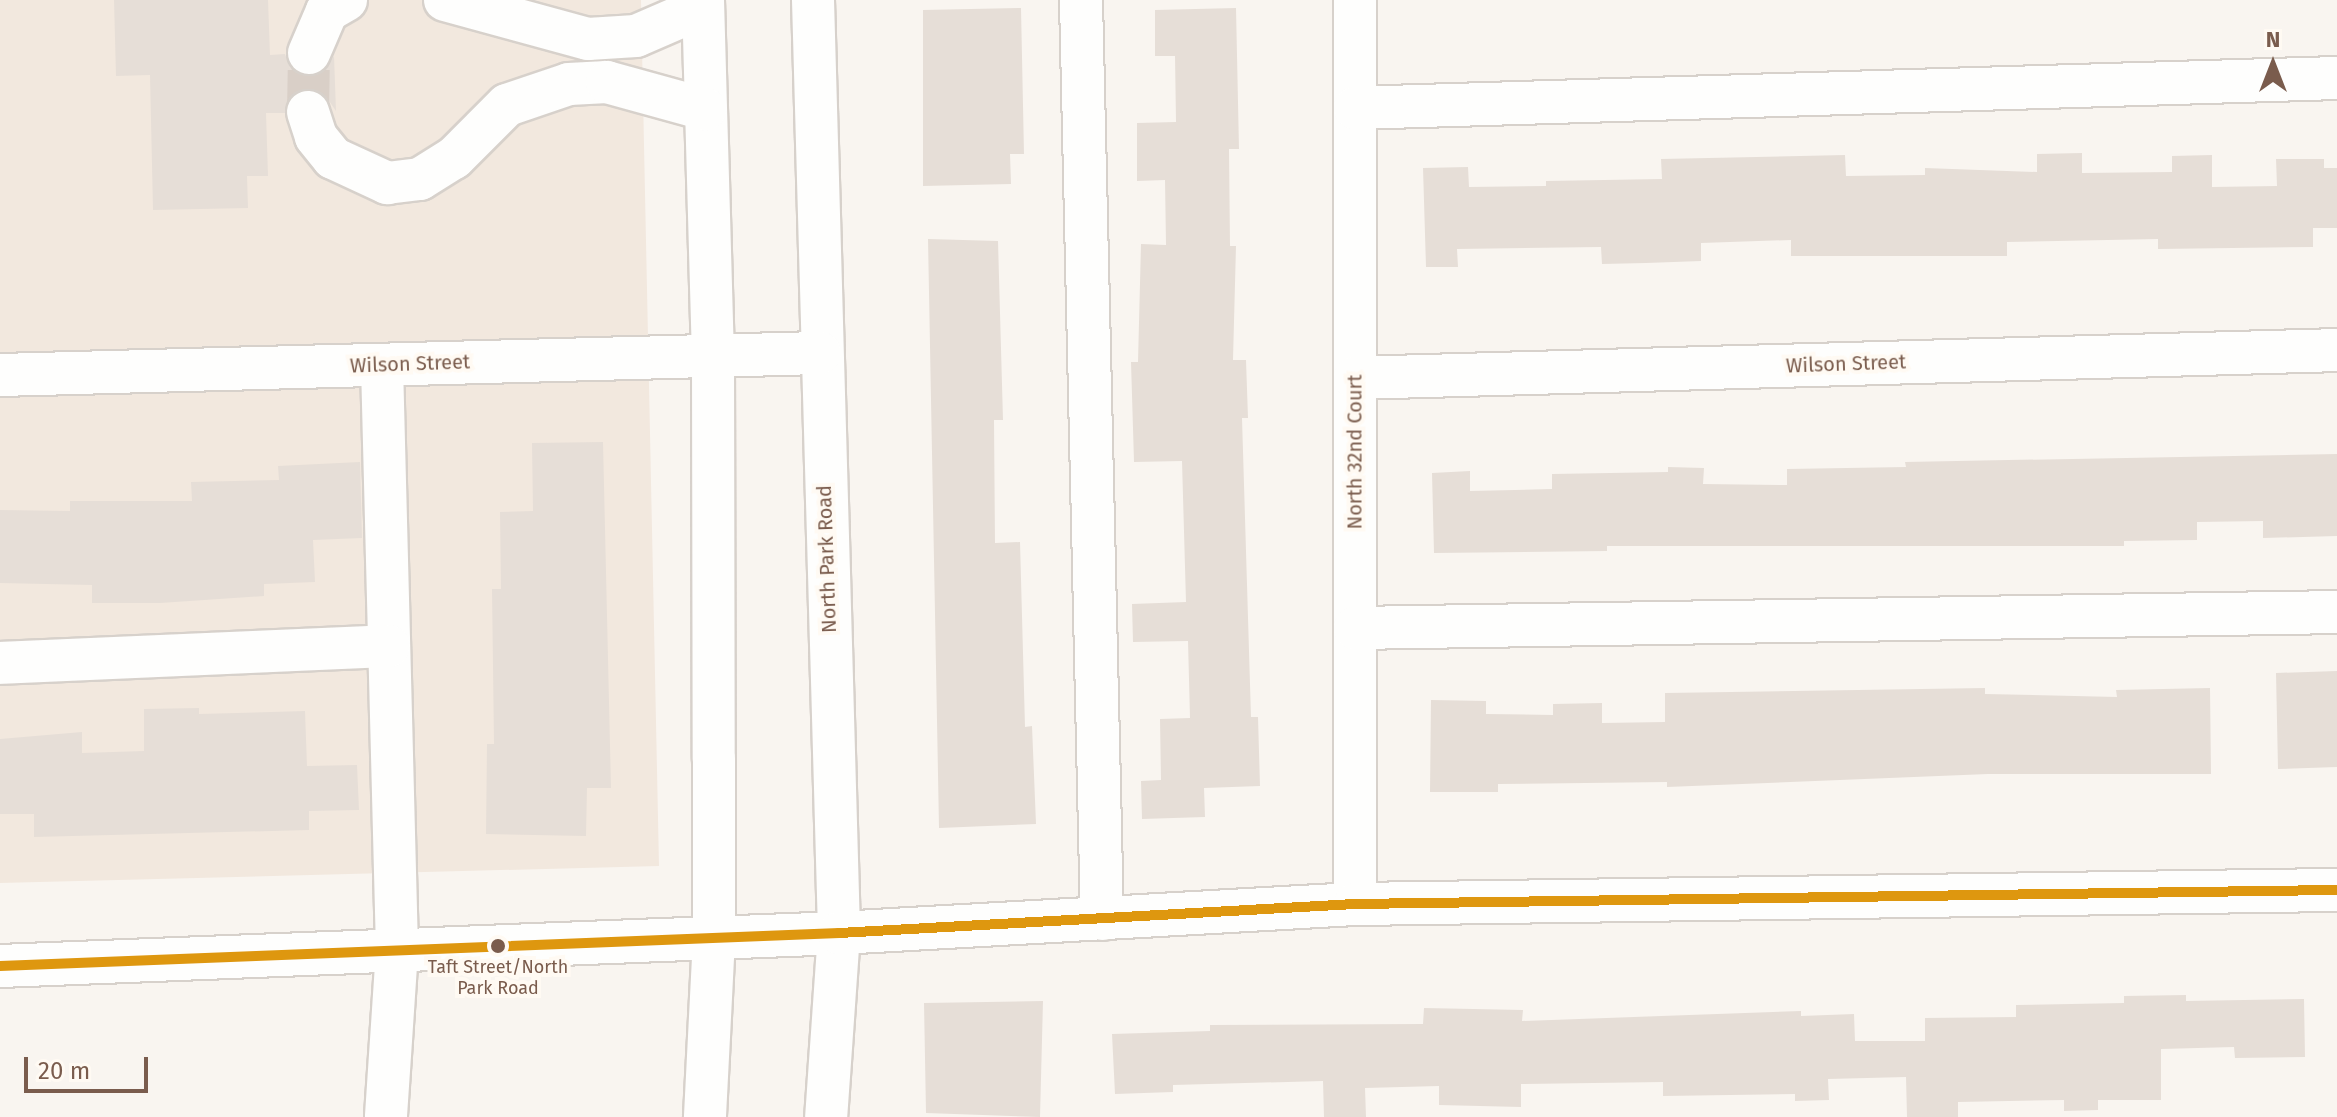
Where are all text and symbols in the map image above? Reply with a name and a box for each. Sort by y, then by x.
north arrow [2233,24,2313,104]
text: N [2266,26,2280,53]
street label: Wilson Street [349,350,471,378]
street label: Wilson Street [1785,350,1907,378]
street label: North 32nd Court [1343,374,1367,530]
street label: North Park Road [812,485,842,633]
marker: Taft Street/North Park Road [490,938,506,954]
place label: Taft Street/North Park Road [428,957,568,1000]
scale bar [28,1041,152,1091]
text: 20 m [38,1057,90,1085]

